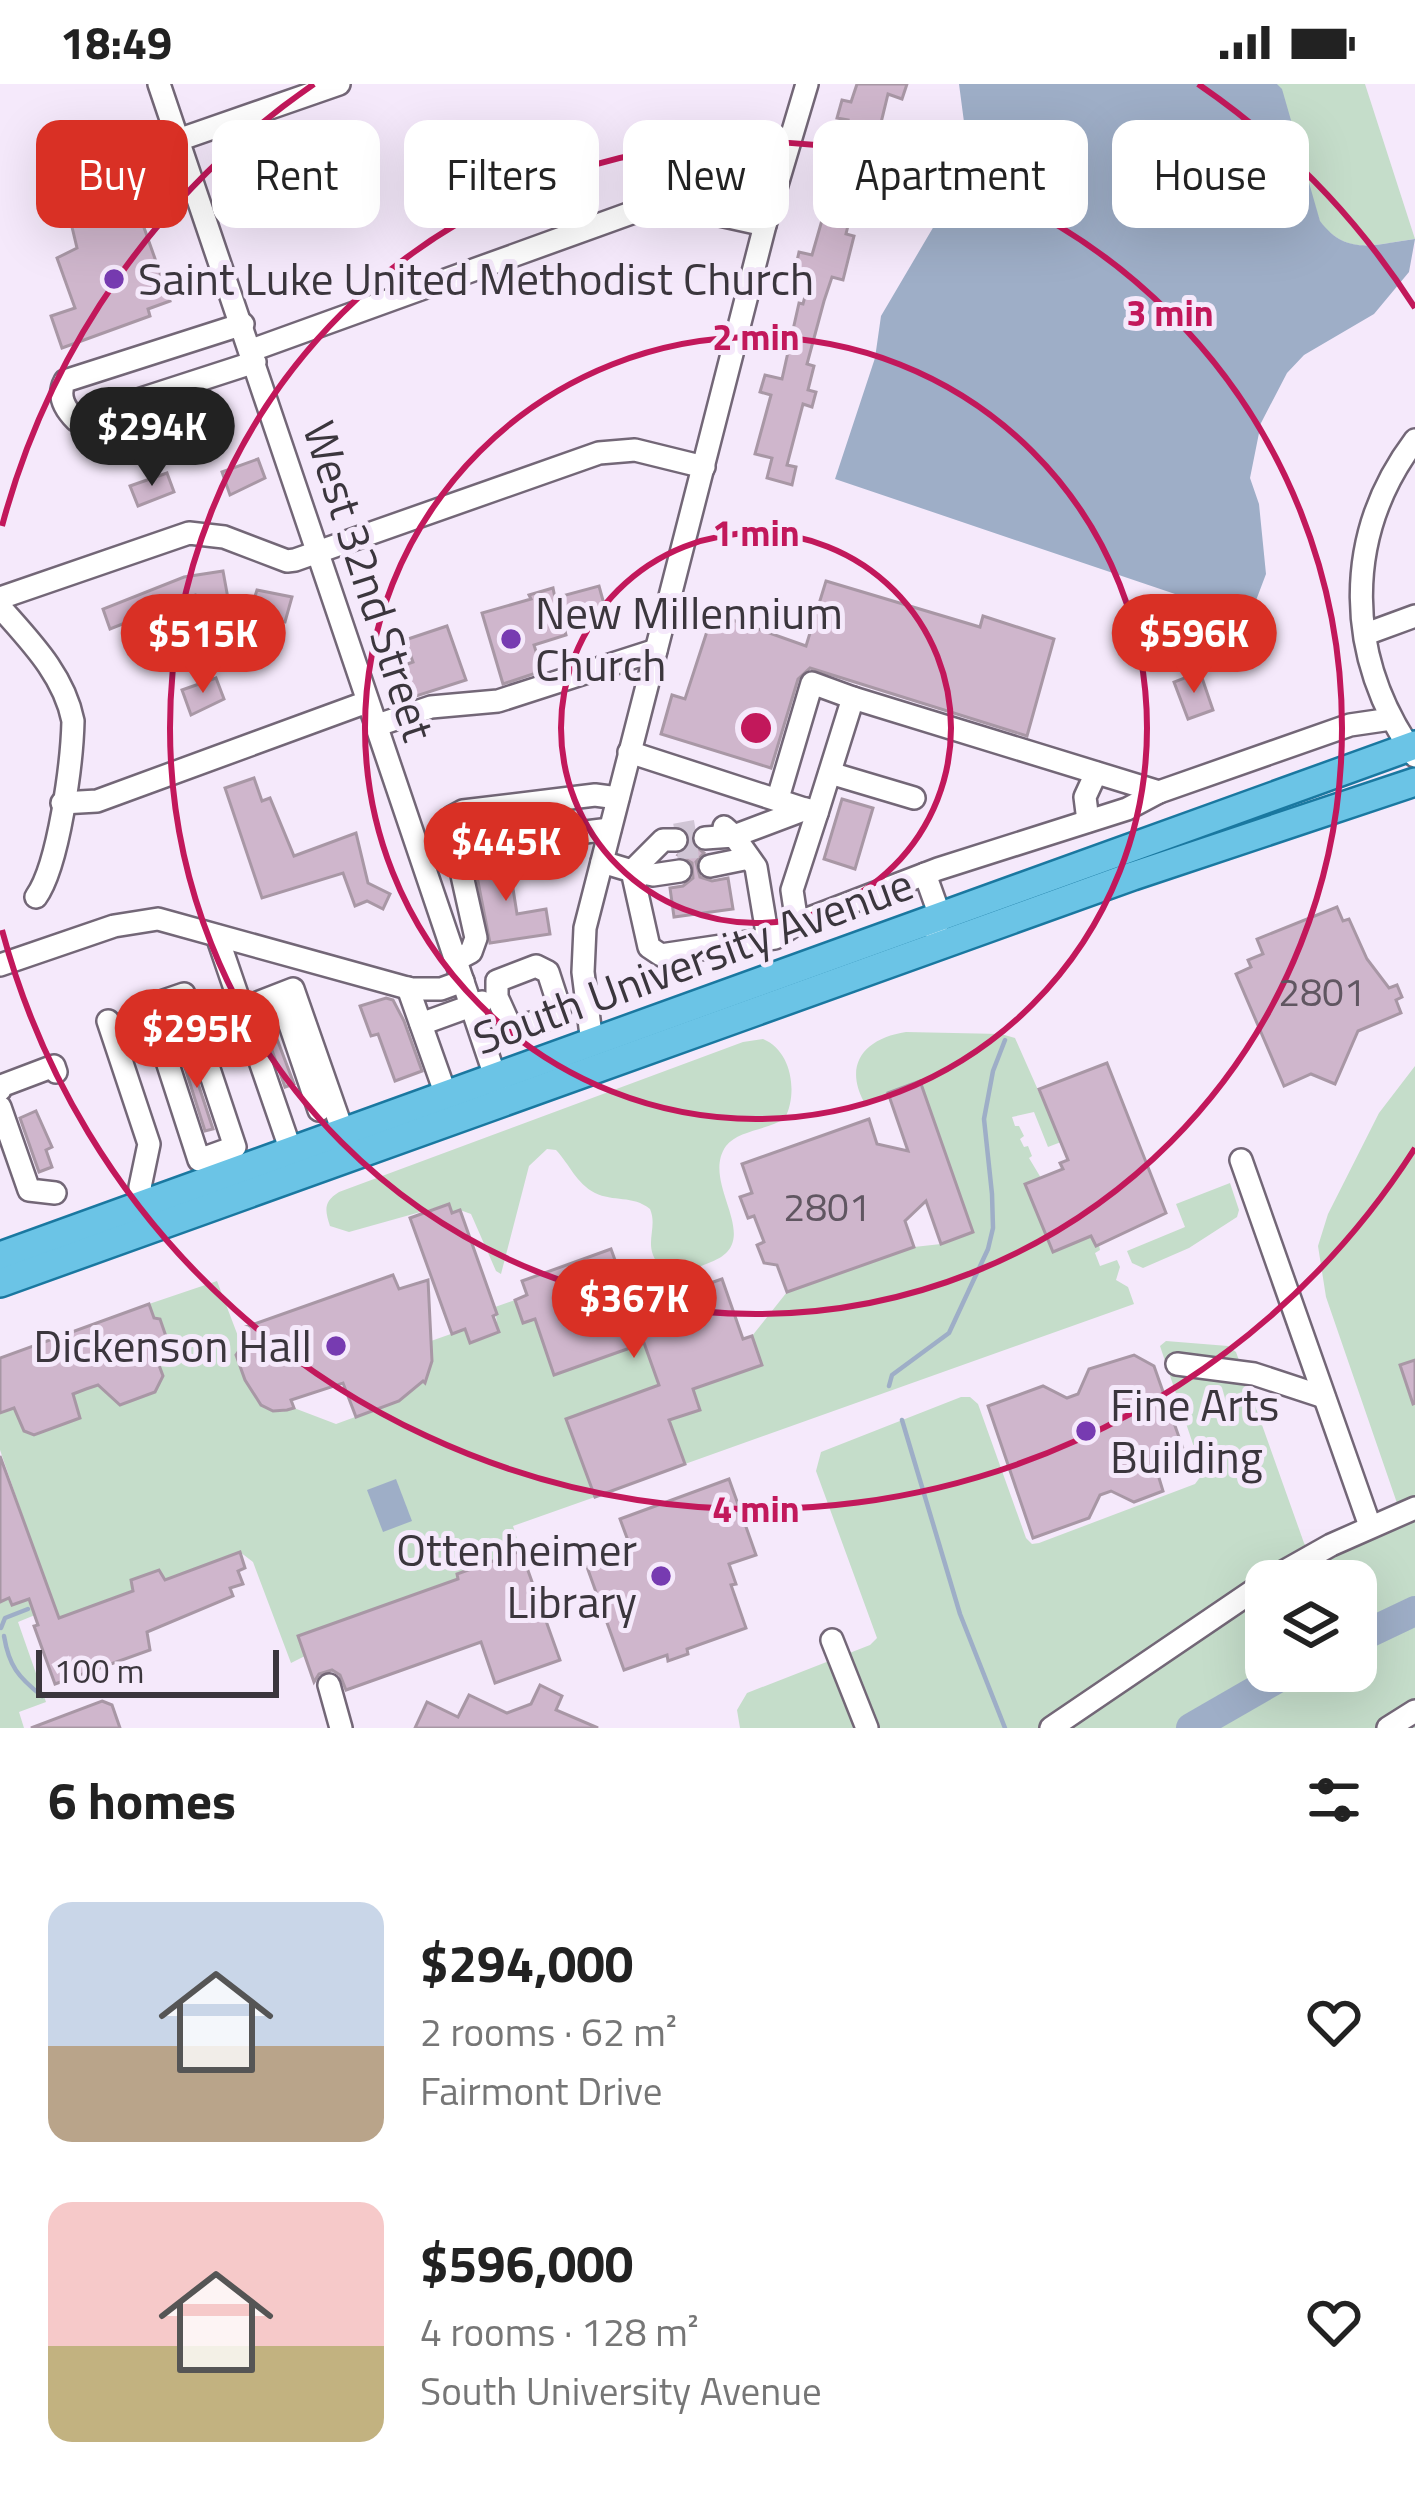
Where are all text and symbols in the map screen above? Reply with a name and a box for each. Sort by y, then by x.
text: 18:49 [60,8,172,76]
chip: Buy [36,120,188,228]
chip: Rent [212,120,380,228]
chip: Filters [404,120,599,228]
chip: New [623,120,789,228]
chip: Apartment [813,120,1088,228]
chip: House [1112,120,1309,228]
place label: Saint Luke United Methodist Church [138,244,814,312]
marker: Saint Luke United Methodist Church [101,266,127,292]
text: 3 min [1126,285,1214,340]
text: 2 min [712,309,800,364]
pin: $294K [68,387,236,489]
text: $294K [97,396,207,455]
street label: West 32nd Street [286,412,454,750]
text: 1 min [712,505,800,560]
place label: New Millennium Church [535,578,843,698]
pin: $515K [119,594,287,696]
pin: $596K [1110,594,1278,696]
text: $515K [148,603,258,662]
text: $596K [1139,603,1249,662]
marker: New Millennium Church [498,626,524,652]
centre of rings [735,707,777,749]
pin: $445K [422,802,590,904]
text: $445K [451,811,561,870]
street label: South University Avenue [463,849,922,1071]
house number: 2801 [1278,962,1366,1021]
pin: $295K [113,989,281,1091]
text: $295K [142,998,252,1057]
house number: 2801 [783,1177,871,1236]
pin: $367K [550,1259,718,1361]
text: $367K [579,1268,689,1327]
place label: Dickenson Hall [33,1311,312,1379]
marker: Dickenson Hall [323,1333,349,1359]
place label: Fine Arts Building [1110,1370,1279,1490]
marker: Fine Arts Building [1073,1418,1099,1444]
text: 4 min [712,1481,800,1536]
place label: Ottenheimer Library [396,1515,637,1635]
map controls [1245,1560,1377,1692]
button: layers [1245,1560,1377,1692]
marker: Ottenheimer Library [648,1563,674,1589]
scale bar [36,1644,279,1697]
text: 100 m [54,1646,144,1696]
text: 6 homes [48,1761,236,1839]
icon: filters [1301,1767,1367,1833]
text: $294,000 [420,1924,633,2002]
icon: home [144,1950,288,2094]
icon: heart [1301,1989,1367,2055]
text: 2 rooms · 62 m² [420,2002,677,2061]
text: Fairmont Drive [420,2061,662,2120]
text: $596,000 [420,2224,633,2302]
icon: home [144,2250,288,2394]
icon: heart [1301,2289,1367,2355]
text: 4 rooms · 128 m² [420,2302,699,2361]
text: South University Avenue [420,2361,822,2420]

